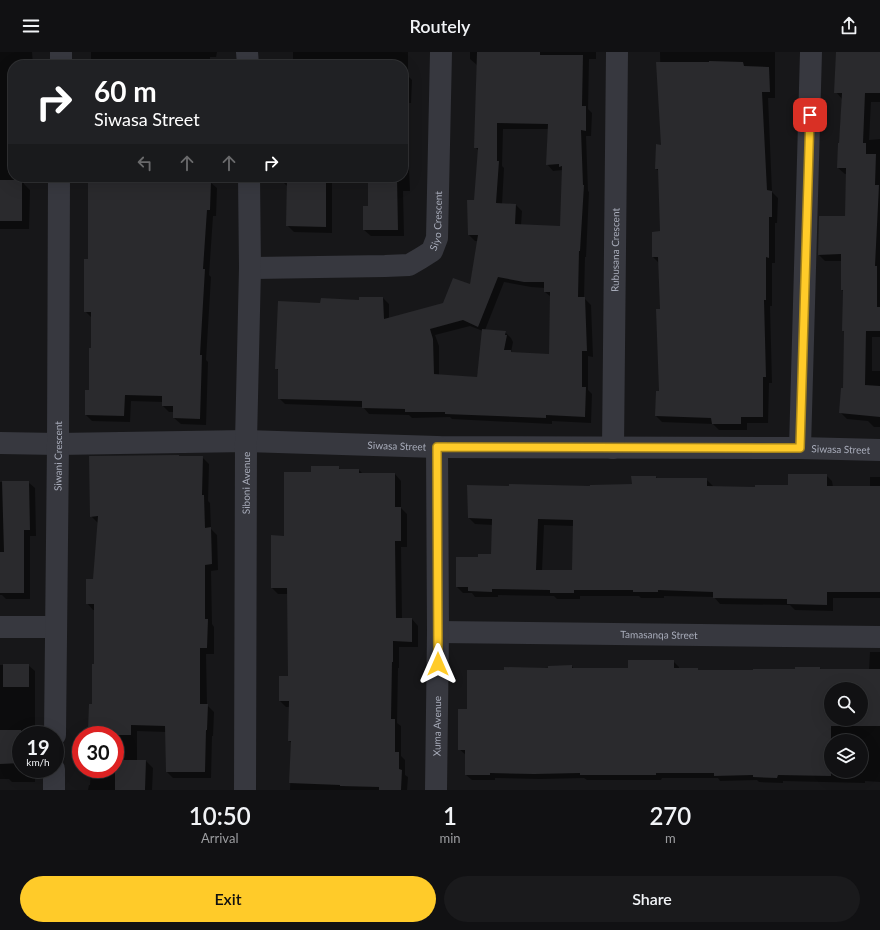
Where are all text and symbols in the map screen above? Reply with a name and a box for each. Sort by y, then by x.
icon: menu [20,15,42,37]
text: Routely [409,15,471,37]
icon: share [838,15,860,37]
text: 60 m [94,74,157,108]
icon: right [28,76,80,128]
pin [793,98,827,132]
icon: arrive [799,104,821,126]
text: Siwasa Street [94,108,200,130]
icon: left [134,152,156,174]
icon: ahead [176,152,198,174]
icon: ahead [218,152,240,174]
icon: right [260,152,282,174]
street label: Siyo Crescent [427,190,444,252]
street label: Rubusana Crescent [609,207,621,292]
street label: Siwani Crescent [52,421,64,491]
street label: Siwasa Street [367,439,427,453]
street label: Siwasa Street [811,442,871,456]
street label: Siboni Avenue [240,452,252,514]
street label: Tamasanqa Street [620,628,698,641]
position arrow [417,643,459,685]
map controls [824,682,868,778]
button: search [824,682,868,726]
street label: Xuma Avenue [430,696,443,756]
speed limit sign: 30 [72,726,124,778]
button: layers [824,734,868,778]
text: 19 [26,735,50,759]
text: km/h [26,756,50,768]
text: 10:50 [189,801,251,830]
text: 1 [443,801,457,830]
text: 270 [649,801,691,830]
text: Arrival [201,830,238,846]
text: min [439,830,461,846]
text: m [665,830,676,846]
button: Exit [20,876,436,922]
button: Share [444,876,860,922]

